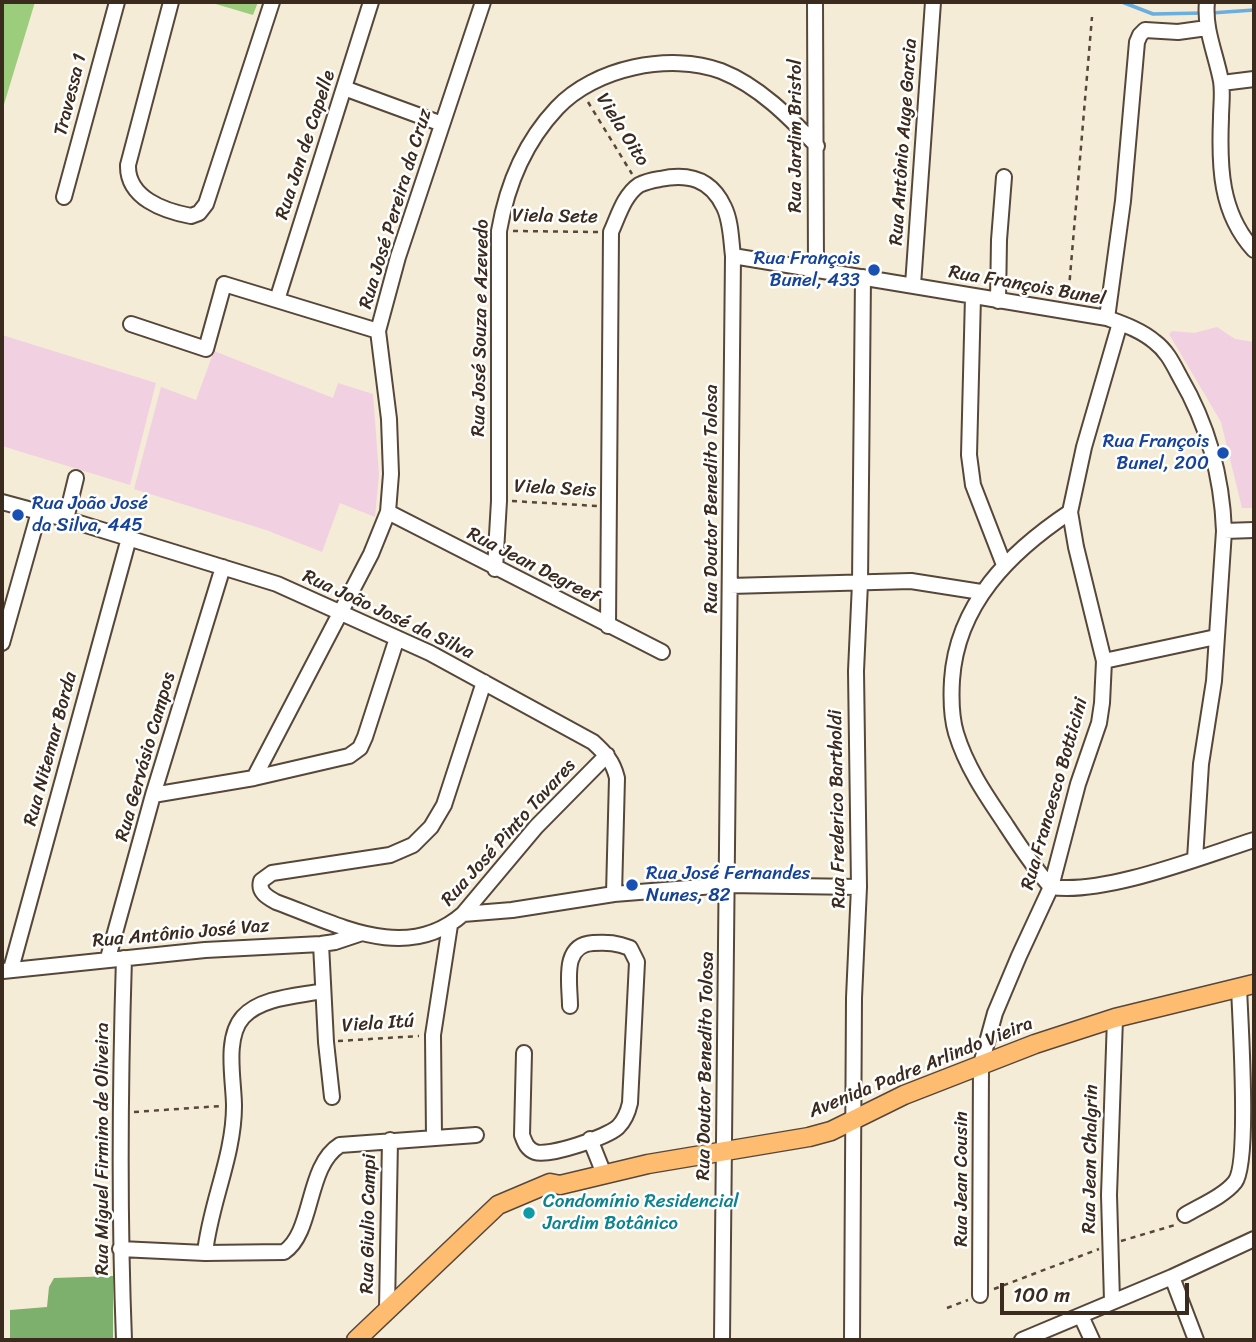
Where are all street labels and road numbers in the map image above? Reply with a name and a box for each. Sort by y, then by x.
street label: Rua Antônio Auge Garcia [885,38,923,246]
street label: Travessa 1 [50,52,92,138]
street label: Rua Jardim Bristol [785,59,807,213]
street label: Rua Jan de Capelle [271,67,341,223]
street label: Viela Oito [591,89,653,171]
street label: Rua José Pereira da Cruz [355,106,437,312]
street label: Viela Sete [512,205,598,229]
street label: Rua José Souza e Azevedo [468,219,494,437]
street label: Rua François Bunel [947,261,1107,311]
street label: Rua Doutor Benedito Tolosa [701,385,723,613]
street label: Viela Seis [514,475,596,503]
street label: Rua Jean Degreef [463,523,603,609]
street label: Rua João José da Silva [299,565,477,665]
street label: Rua Nitemar Borda [19,669,83,829]
street label: Rua Gervásio Campos [111,670,181,844]
street label: Rua Francesco Botticini [1017,695,1093,893]
street label: Rua Frederico Bartholdi [825,709,851,909]
street label: Rua José Pinto Tavares [437,755,581,911]
street label: Rua Antônio José Vaz [92,915,270,953]
street label: Rua Doutor Benedito Tolosa [693,951,719,1181]
street label: Viela Itú [341,1010,415,1038]
street label: Avenida Padre Arlindo Vieira [806,1013,1036,1123]
street label: Rua Miguel Firmino de Oliveira [92,1023,114,1275]
street label: Rua Jean Chalgrin [1078,1084,1104,1234]
street label: Rua Jean Cousin [951,1111,973,1247]
street label: Rua Giulio Campi [356,1154,382,1294]

